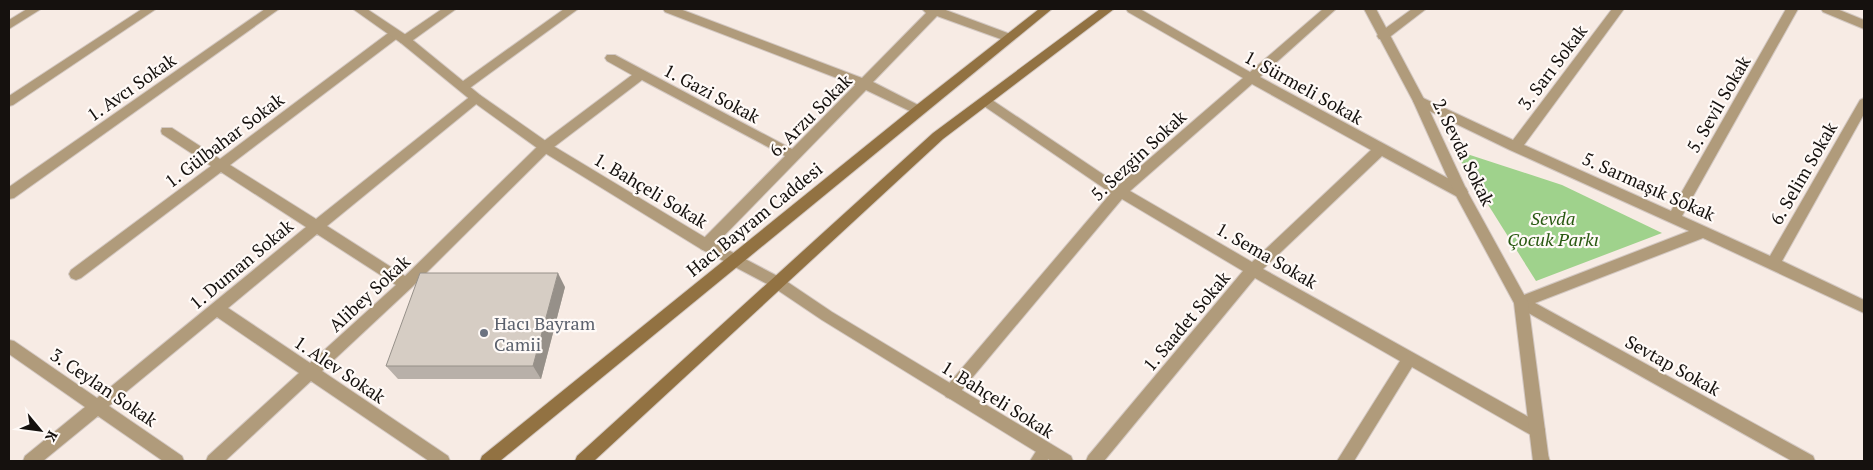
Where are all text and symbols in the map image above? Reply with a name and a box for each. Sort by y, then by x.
street label: 3. Sarı Sokak [1512,19,1592,115]
street label: 1. Sürmeli Sokak [1240,44,1368,130]
street label: 1. Avcı Sokak [82,47,181,126]
street label: 5. Sevil Sokak [1681,51,1756,157]
street label: 1. Gazi Sokak [660,58,765,129]
street label: 6. Arzu Sokak [763,68,857,162]
street label: 1. Gülbahar Sokak [159,87,289,193]
street label: 2. Sevda Sokak [1428,94,1501,210]
street label: 5. Sezgin Sokak [1085,104,1192,206]
street label: 6. Selim Sokak [1764,117,1842,229]
street label: 5. Sarmaşık Sokak [1579,146,1720,226]
street label: 1. Bahçeli Sokak [590,147,713,234]
street label: Hacı Bayram Caddesi [681,157,827,281]
park label: Sevda Çocuk Parkı [1507,206,1599,251]
street label: 1. Duman Sokak [184,213,298,314]
street label: 1. Sema Sokak [1212,216,1323,294]
street label: Alibey Sokak [323,249,415,337]
street label: 1. Saadet Sokak [1137,265,1235,376]
place label: Hacı Bayram Camii [494,311,596,356]
marker: Hacı Bayram Camii [478,327,490,339]
street label: Sevtap Sokak [1621,329,1725,401]
street label: 1. Alev Sokak [290,330,391,409]
street label: 3. Ceylan Sokak [46,342,163,432]
street label: 1. Bahçeli Sokak [937,355,1059,444]
north arrow [15,405,65,455]
text: K [41,428,63,446]

